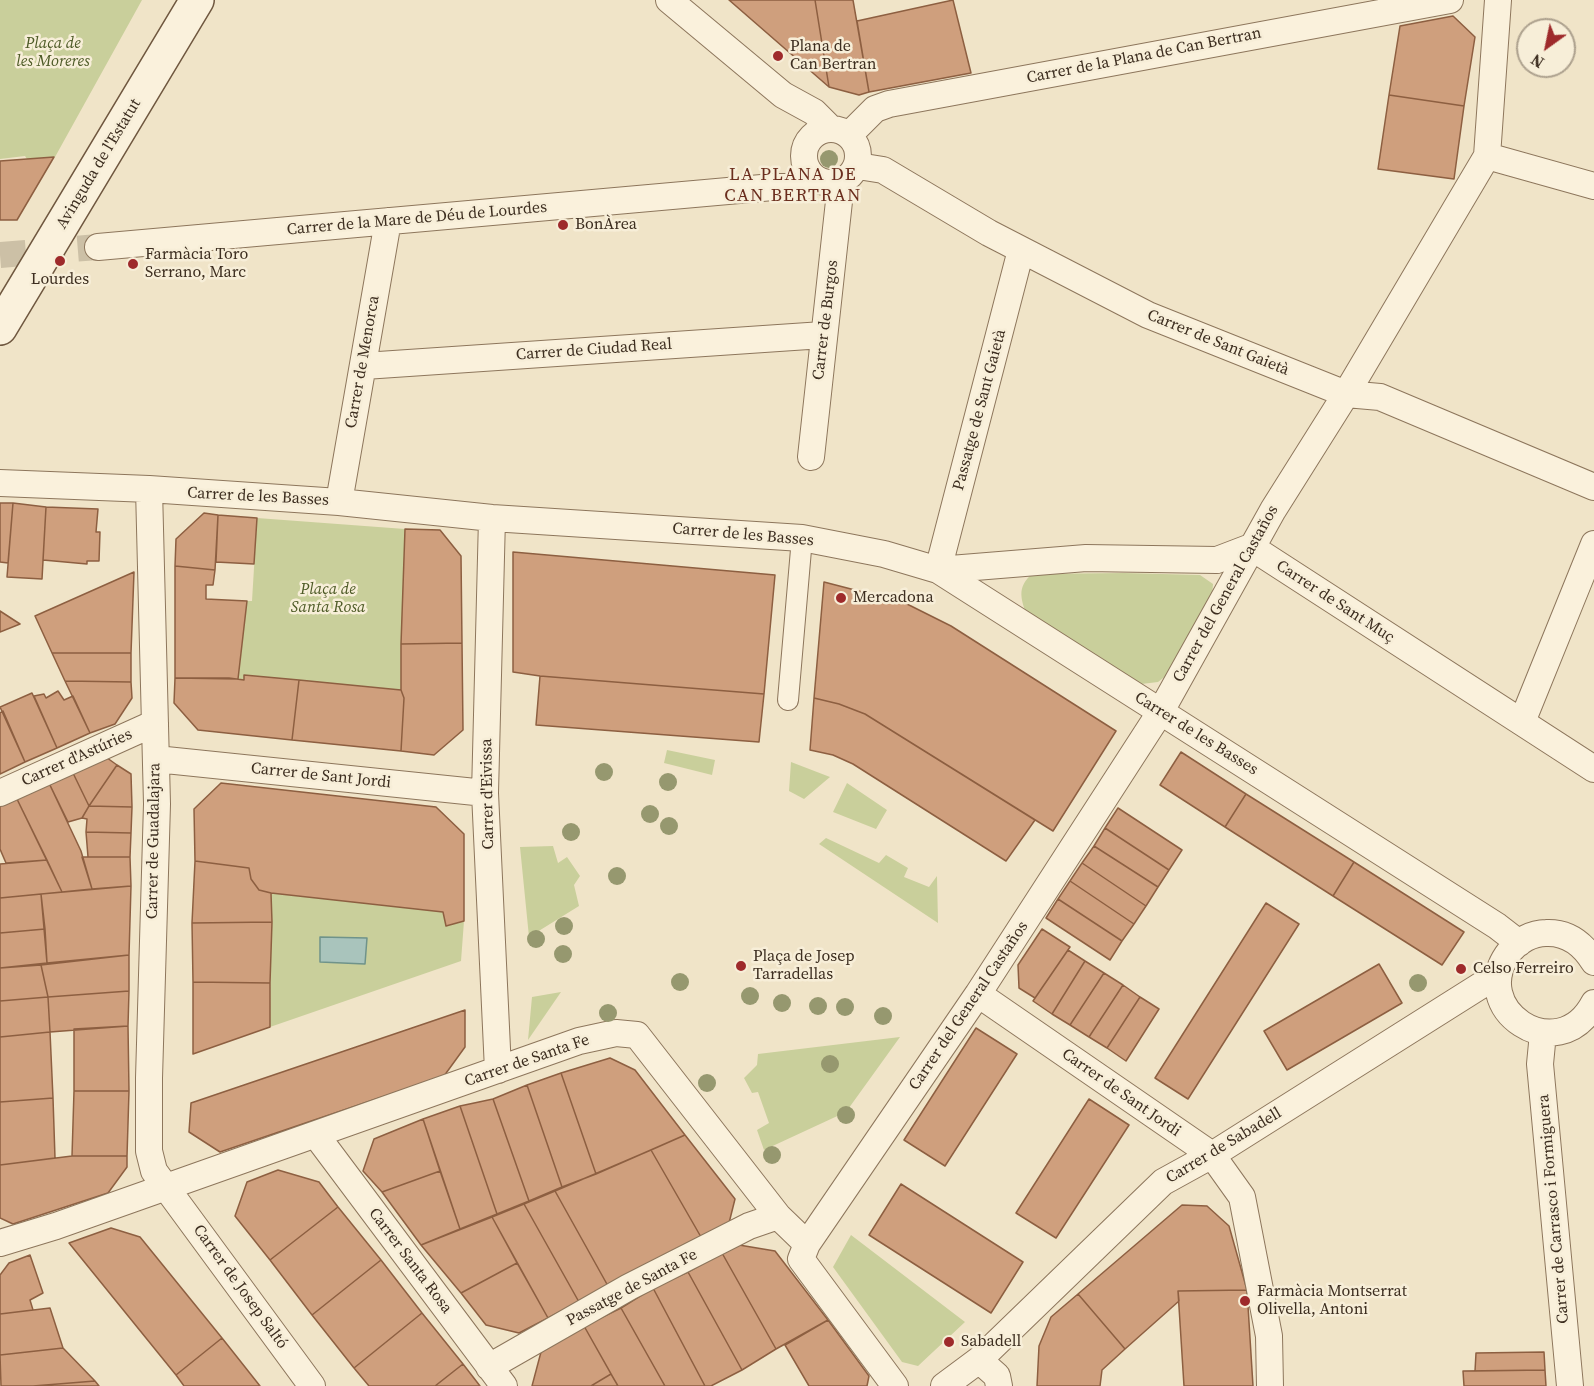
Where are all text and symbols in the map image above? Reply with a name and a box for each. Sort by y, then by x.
north arrow [1516,18,1576,78]
street label: Carrer de la Plana de Can Bertran [1025,24,1263,88]
park label: Plaça de les Moreres [16,34,90,72]
place label: Plana de Can Bertran [790,37,876,75]
marker: Plana de Can Bertran [771,49,785,63]
text: N [1526,49,1548,74]
street label: Avinguda de l'Estatut [53,95,145,233]
district label: LA PLANA DE CAN BERTRAN [724,164,862,207]
street label: Carrer de la Mare de Déu de Lourdes [286,198,548,240]
place label: BonÀrea [575,215,637,235]
marker: BonÀrea [556,218,570,232]
place label: Farmàcia Toro Serrano, Marc [145,245,248,283]
marker: Lourdes [53,254,67,268]
marker: Farmàcia Toro Serrano, Marc [126,257,140,271]
street label: Carrer de Burgos [809,259,843,381]
place label: Lourdes [31,270,89,290]
street label: Carrer de Menorca [342,294,384,430]
street label: Carrer de Sant Gaietà [1144,306,1292,380]
street label: Passatge de Sant Gaietà [949,327,1011,493]
street label: Carrer de Ciudad Real [515,335,673,365]
street label: Carrer de les Basses [187,484,329,510]
street label: Carrer del General Castaños [1169,502,1283,686]
street label: Carrer de les Basses [671,519,815,551]
street label: Carrer de Sant Muç [1272,557,1398,647]
park label: Plaça de Santa Rosa [291,580,365,618]
place label: Mercadona [853,588,934,608]
marker: Mercadona [834,591,848,605]
street label: Carrer de les Basses [1131,688,1261,780]
street label: Carrer d'Astúries [19,725,135,791]
street label: Carrer d'Eivissa [477,738,499,850]
street label: Carrer de Sant Jordi [250,759,392,793]
street label: Carrer de Guadalajara [143,763,165,919]
street label: Carrer del General Castaños [905,918,1033,1094]
place label: Plaça de Josep Tarradellas [753,947,855,985]
marker: Plaça de Josep Tarradellas [734,959,748,973]
place label: Celso Ferreiro [1473,959,1574,979]
marker: Celso Ferreiro [1454,962,1468,976]
street label: Carrer de Santa Fe [462,1031,592,1091]
street label: Carrer de Sant Jordi [1058,1045,1184,1141]
street label: Carrer de Carrasco i Formiguera [1534,1093,1574,1325]
street label: Carrer de Sabadell [1163,1104,1285,1188]
street label: Carrer Santa Rosa [364,1204,456,1318]
street label: Carrer de Josep Saltó [189,1221,291,1353]
street label: Passatge de Santa Fe [563,1245,701,1331]
place label: Farmàcia Montserrat Olivella, Antoni [1257,1282,1407,1320]
marker: Farmàcia Montserrat Olivella, Antoni [1238,1294,1252,1308]
place label: Sabadell [961,1332,1021,1352]
marker: Sabadell [942,1335,956,1349]

